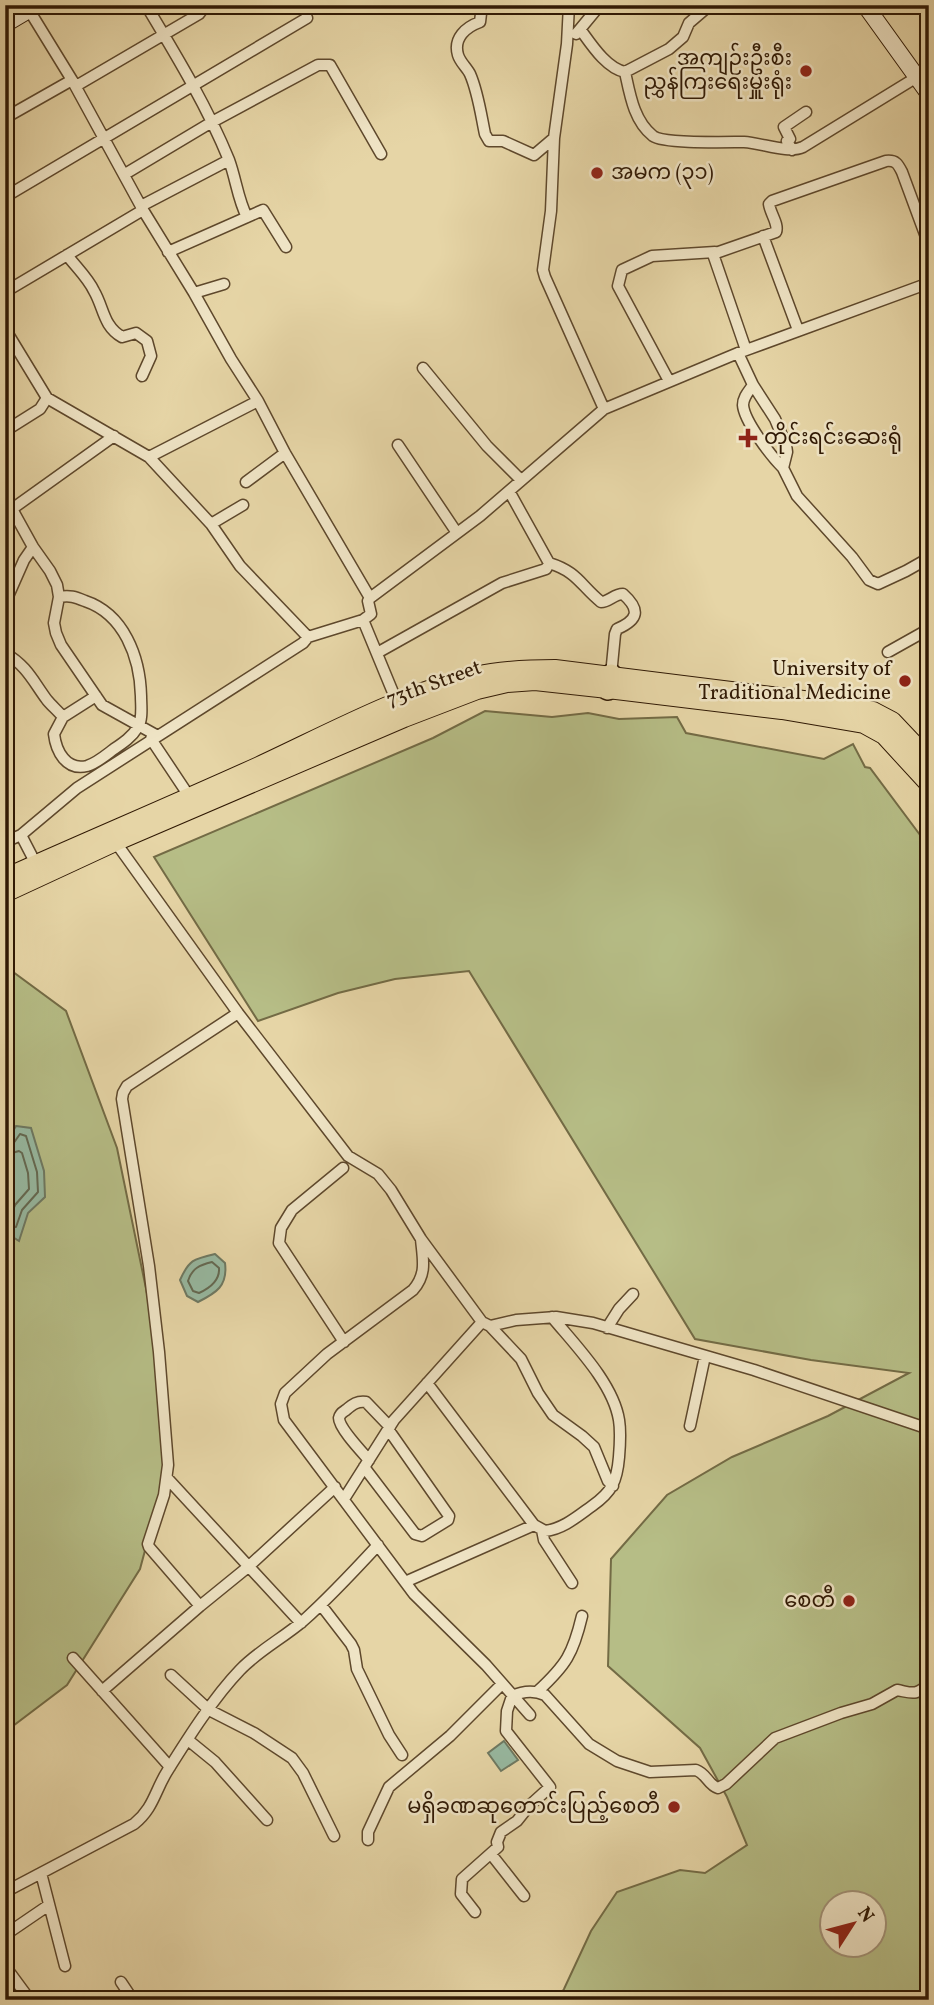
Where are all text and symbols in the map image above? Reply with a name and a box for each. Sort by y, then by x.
place label: အကျဉ်းဦးစီး ညွှန်ကြးရေးမှူးရုံး [643,42,792,99]
marker: အကျဉ်းဦးစီး ညွှန်ကြးရေးမှူးရုံး [798,63,814,79]
place label: အမက (၃၁) [611,159,714,189]
marker: အမက (၃၁) [589,165,605,181]
place label: တိုင်းရင်းဆေးရုံ [764,421,902,454]
marker: တိုင်းရင်းဆေးရုံ [738,428,758,448]
street label: 73th Street [382,653,486,715]
place label: University of Traditional Medicine [698,655,893,708]
marker: University of Traditional Medicine [897,673,913,689]
place label: စေတီ [784,1584,835,1616]
marker: စေတီ [841,1593,857,1609]
place label: မရှိခဏဆုတောင်းပြည့်စေတီ [407,1790,660,1823]
marker: မရှိခဏဆုတောင်းပြည့်စေတီ [666,1799,682,1815]
north arrow [818,1890,888,1960]
text: N [851,1902,880,1929]

